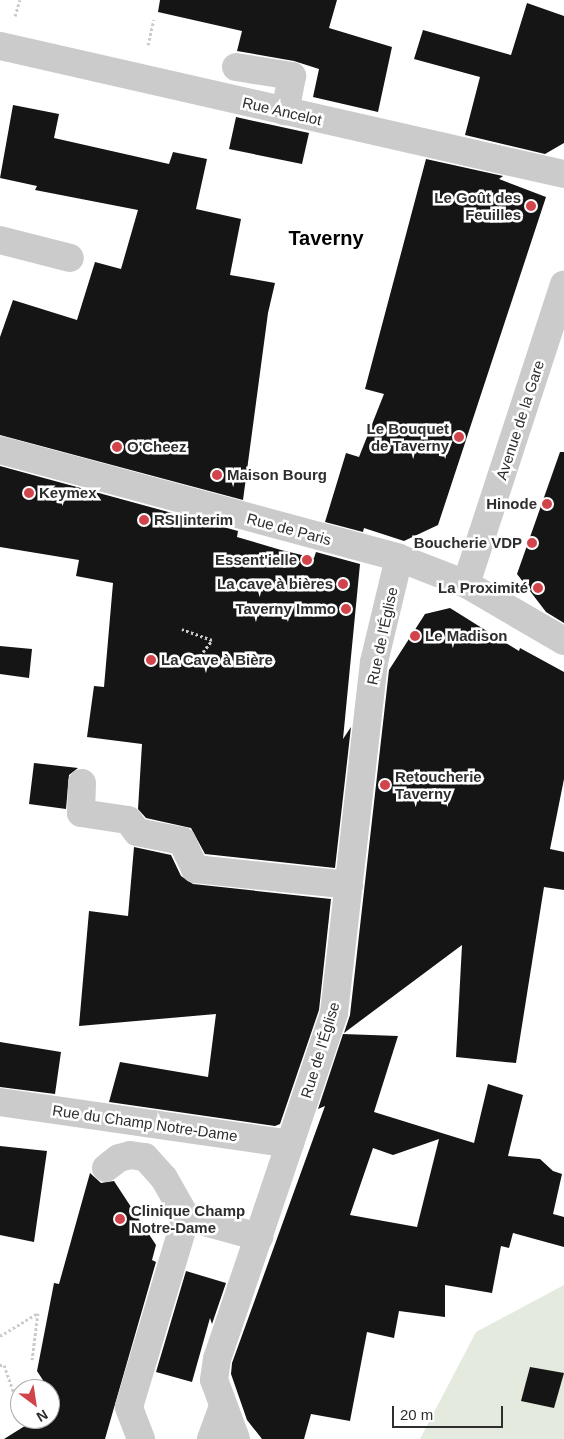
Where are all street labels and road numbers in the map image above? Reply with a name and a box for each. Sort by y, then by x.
street label: Rue Ancelot [240,93,324,129]
street label: Avenue de la Gare [492,358,548,482]
street label: Rue de Paris [245,509,333,549]
street label: Rue de l'Église [363,585,401,687]
street label: Rue de l'Église [297,1000,343,1100]
street label: Rue du Champ Notre-Dame [51,1101,239,1145]

